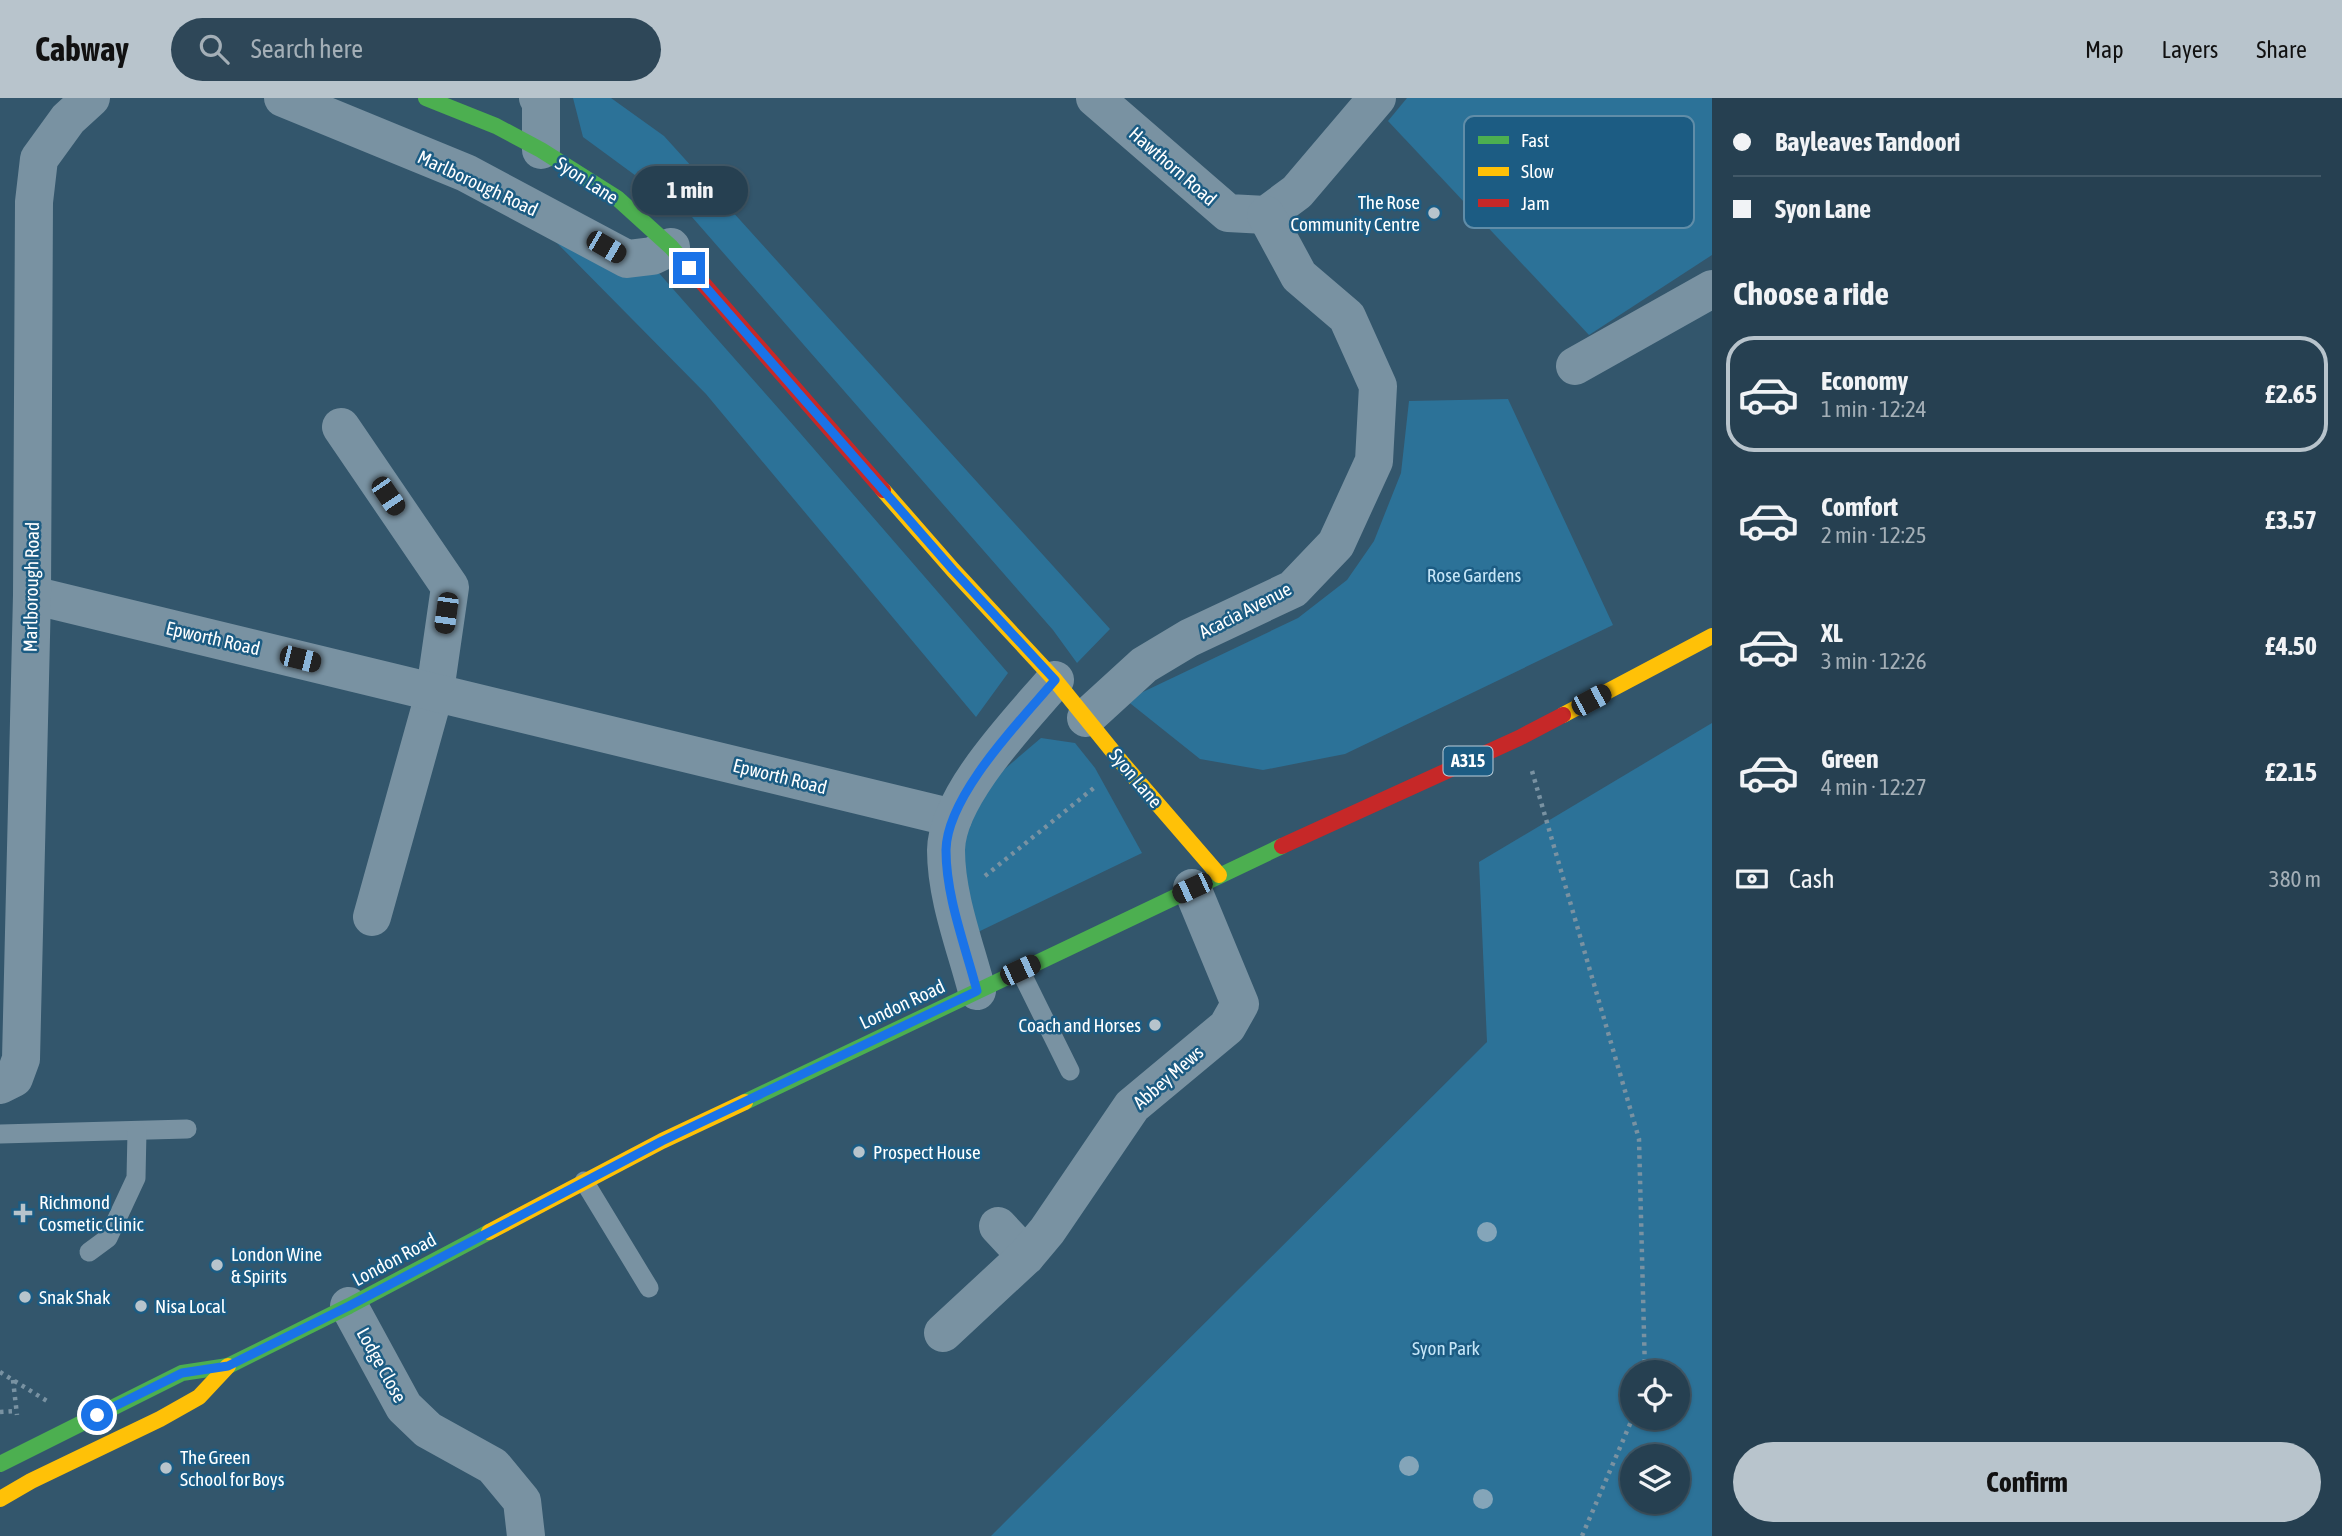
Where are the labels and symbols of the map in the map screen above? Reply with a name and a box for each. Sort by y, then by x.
legend [1464,116,1694,228]
street label: Hawthorn Road [1125,122,1221,210]
text: Fast [1521,129,1549,151]
street label: Marlborough Road [414,146,542,220]
street label: Syon Lane [552,152,622,208]
text: Slow [1521,160,1555,182]
callout: 1 min [631,166,747,216]
place label: The Rose Community Centre [1290,191,1420,235]
text: Jam [1521,192,1550,214]
marker: The Rose Community Centre [1426,205,1442,221]
car [583,227,630,267]
route end [673,252,705,284]
car [368,473,409,519]
street label: Marlborough Road [19,522,43,652]
park label: Rose Gardens [1427,564,1522,586]
street label: Acacia Avenue [1195,577,1295,643]
car [433,591,460,635]
street label: Epworth Road [164,616,262,660]
car [278,644,323,674]
car [1568,681,1615,719]
street label: Syon Lane [1105,744,1167,812]
road number: A315 [1444,746,1492,776]
street label: Epworth Road [731,754,829,798]
car [1169,870,1216,906]
car [997,952,1044,988]
street label: London Road [856,975,948,1033]
place label: Coach and Horses [1019,1014,1141,1036]
marker: Coach and Horses [1147,1017,1163,1033]
street label: Abbey Mews [1129,1040,1208,1113]
place label: Prospect House [873,1141,981,1163]
marker: Prospect House [851,1144,867,1160]
place label: Richmond Cosmetic Clinic [39,1191,145,1235]
marker: Richmond Cosmetic Clinic [13,1203,33,1223]
street label: London Road [348,1228,440,1290]
place label: London Wine & Spirits [231,1243,322,1287]
marker: London Wine & Spirits [209,1257,225,1273]
place label: Snak Shak [39,1286,111,1308]
marker: Snak Shak [17,1289,33,1305]
place label: Nisa Local [155,1295,226,1317]
marker: Nisa Local [133,1298,149,1314]
street label: Lodge Close [353,1324,411,1406]
park label: Syon Park [1412,1337,1481,1359]
route start [81,1399,113,1431]
place label: The Green School for Boys [180,1446,285,1490]
marker: The Green School for Boys [158,1460,174,1476]

